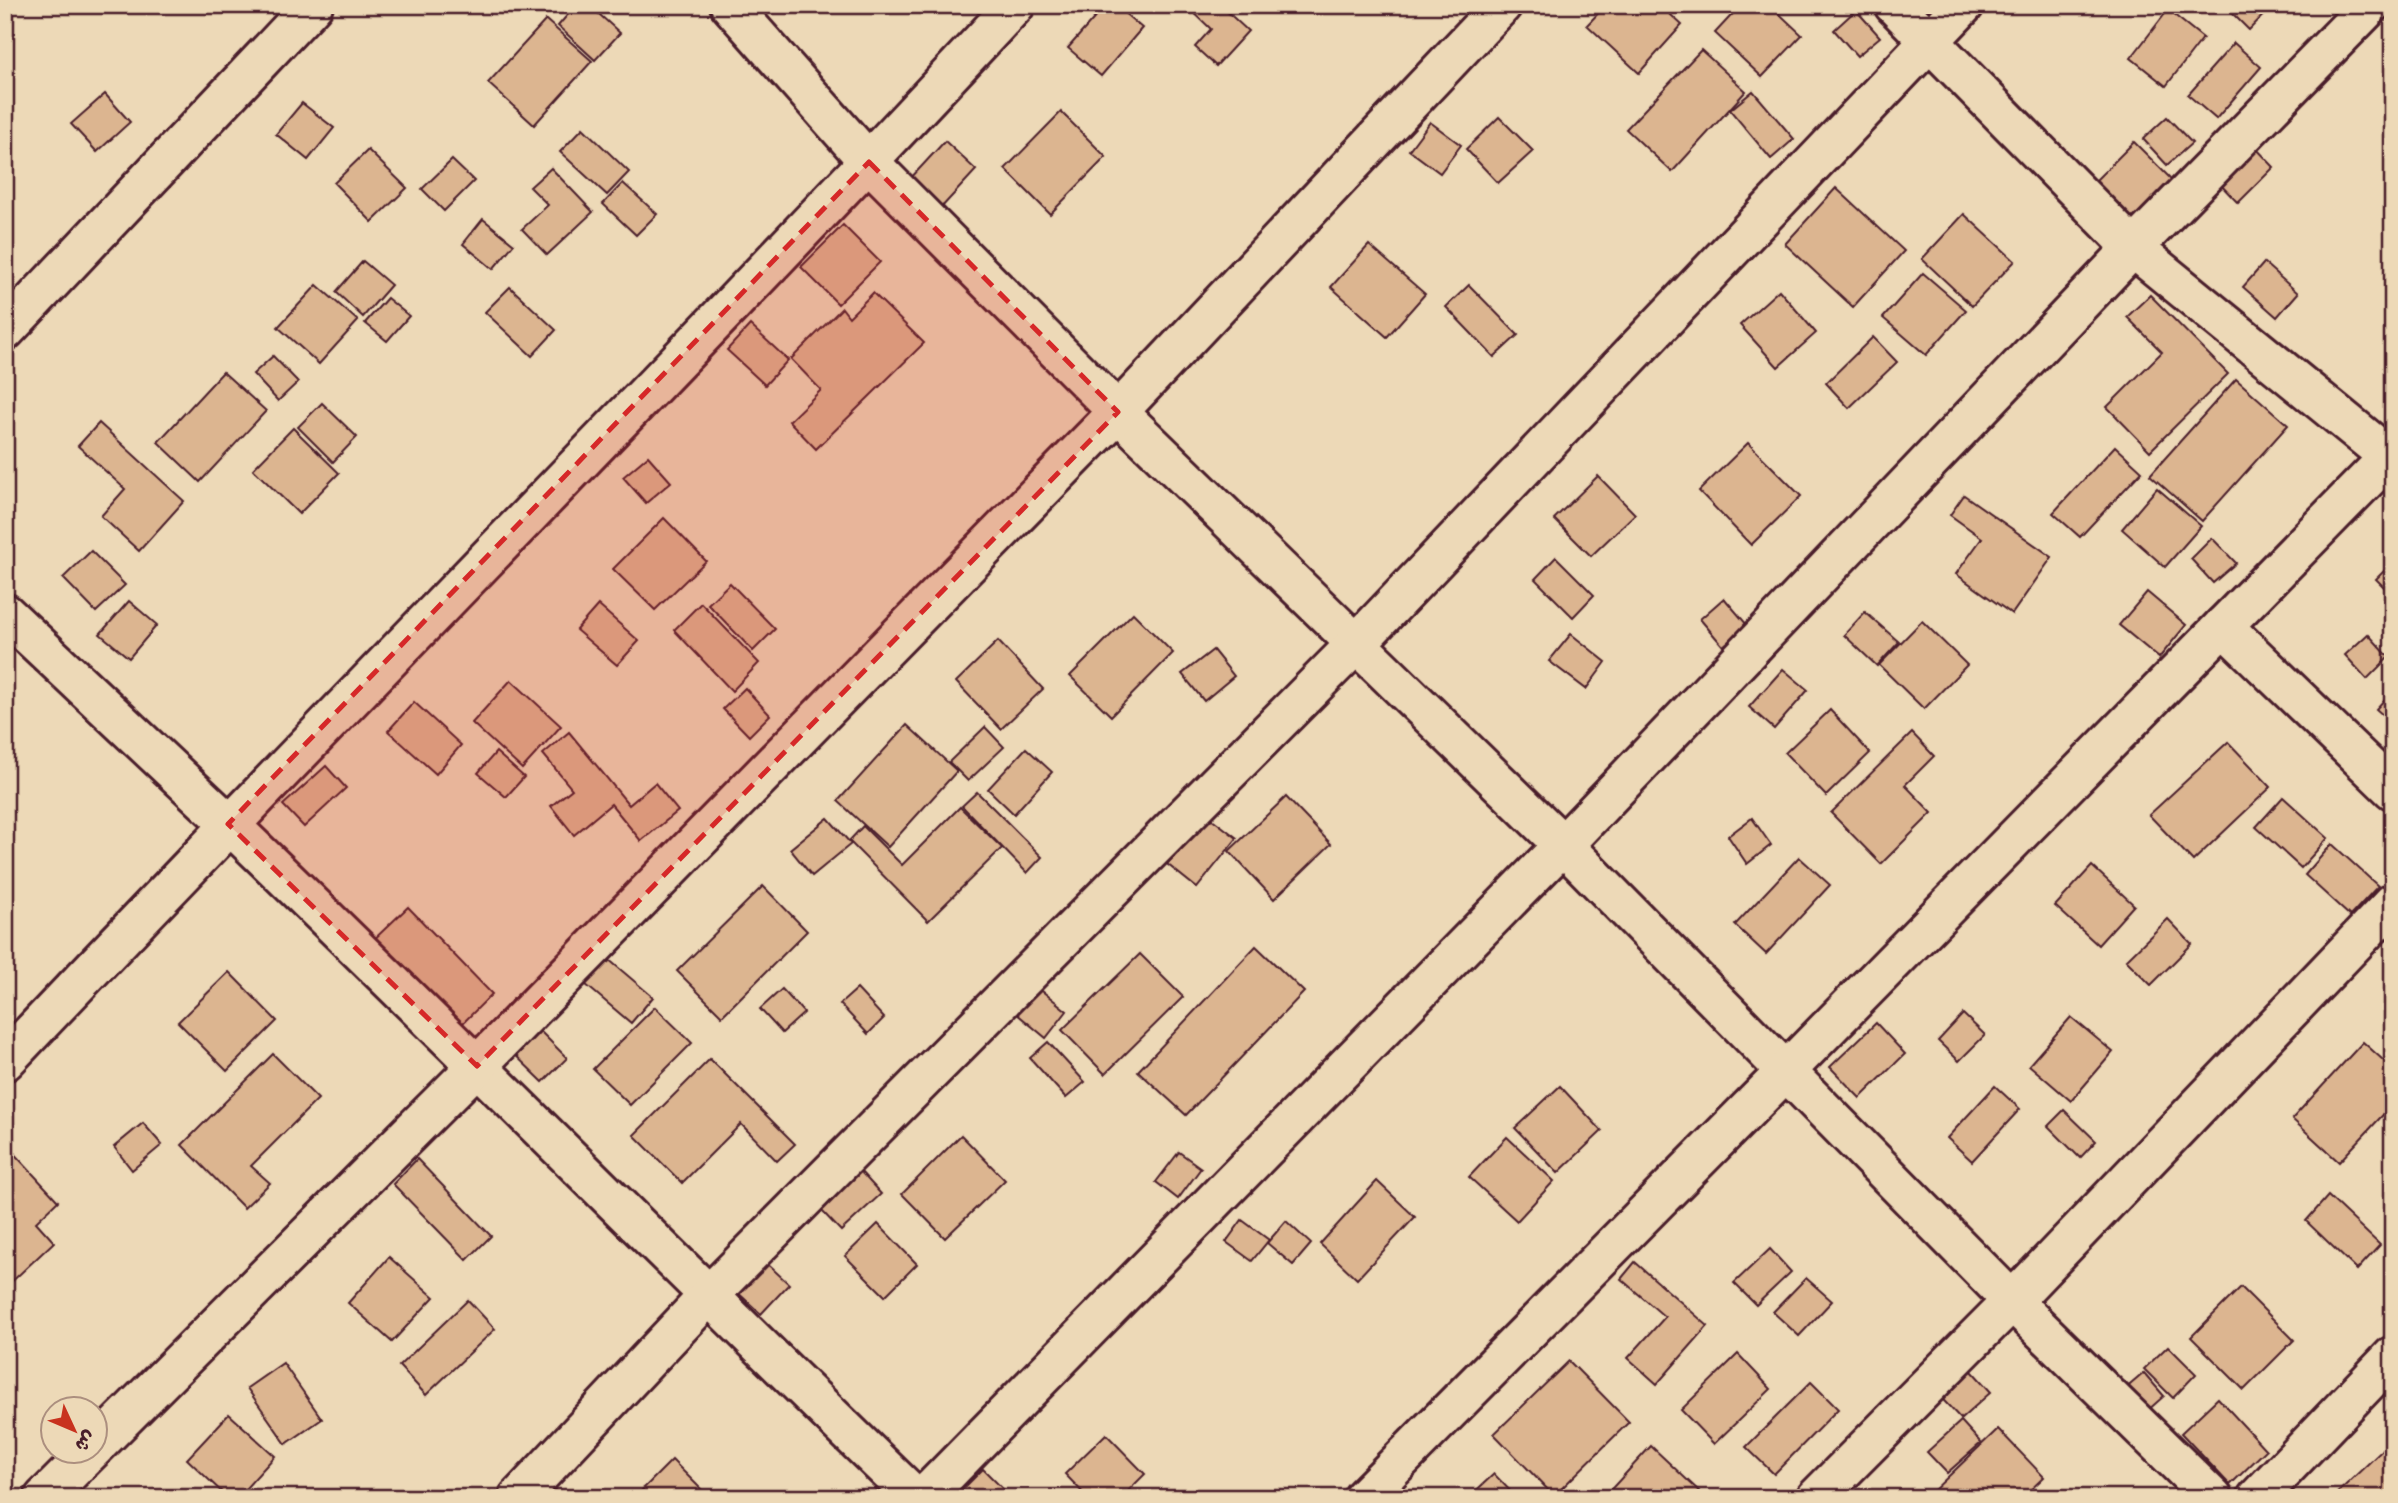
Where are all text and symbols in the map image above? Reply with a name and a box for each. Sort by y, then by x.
north arrow [38,1394,108,1464]
text: ش [70,1425,104,1460]

